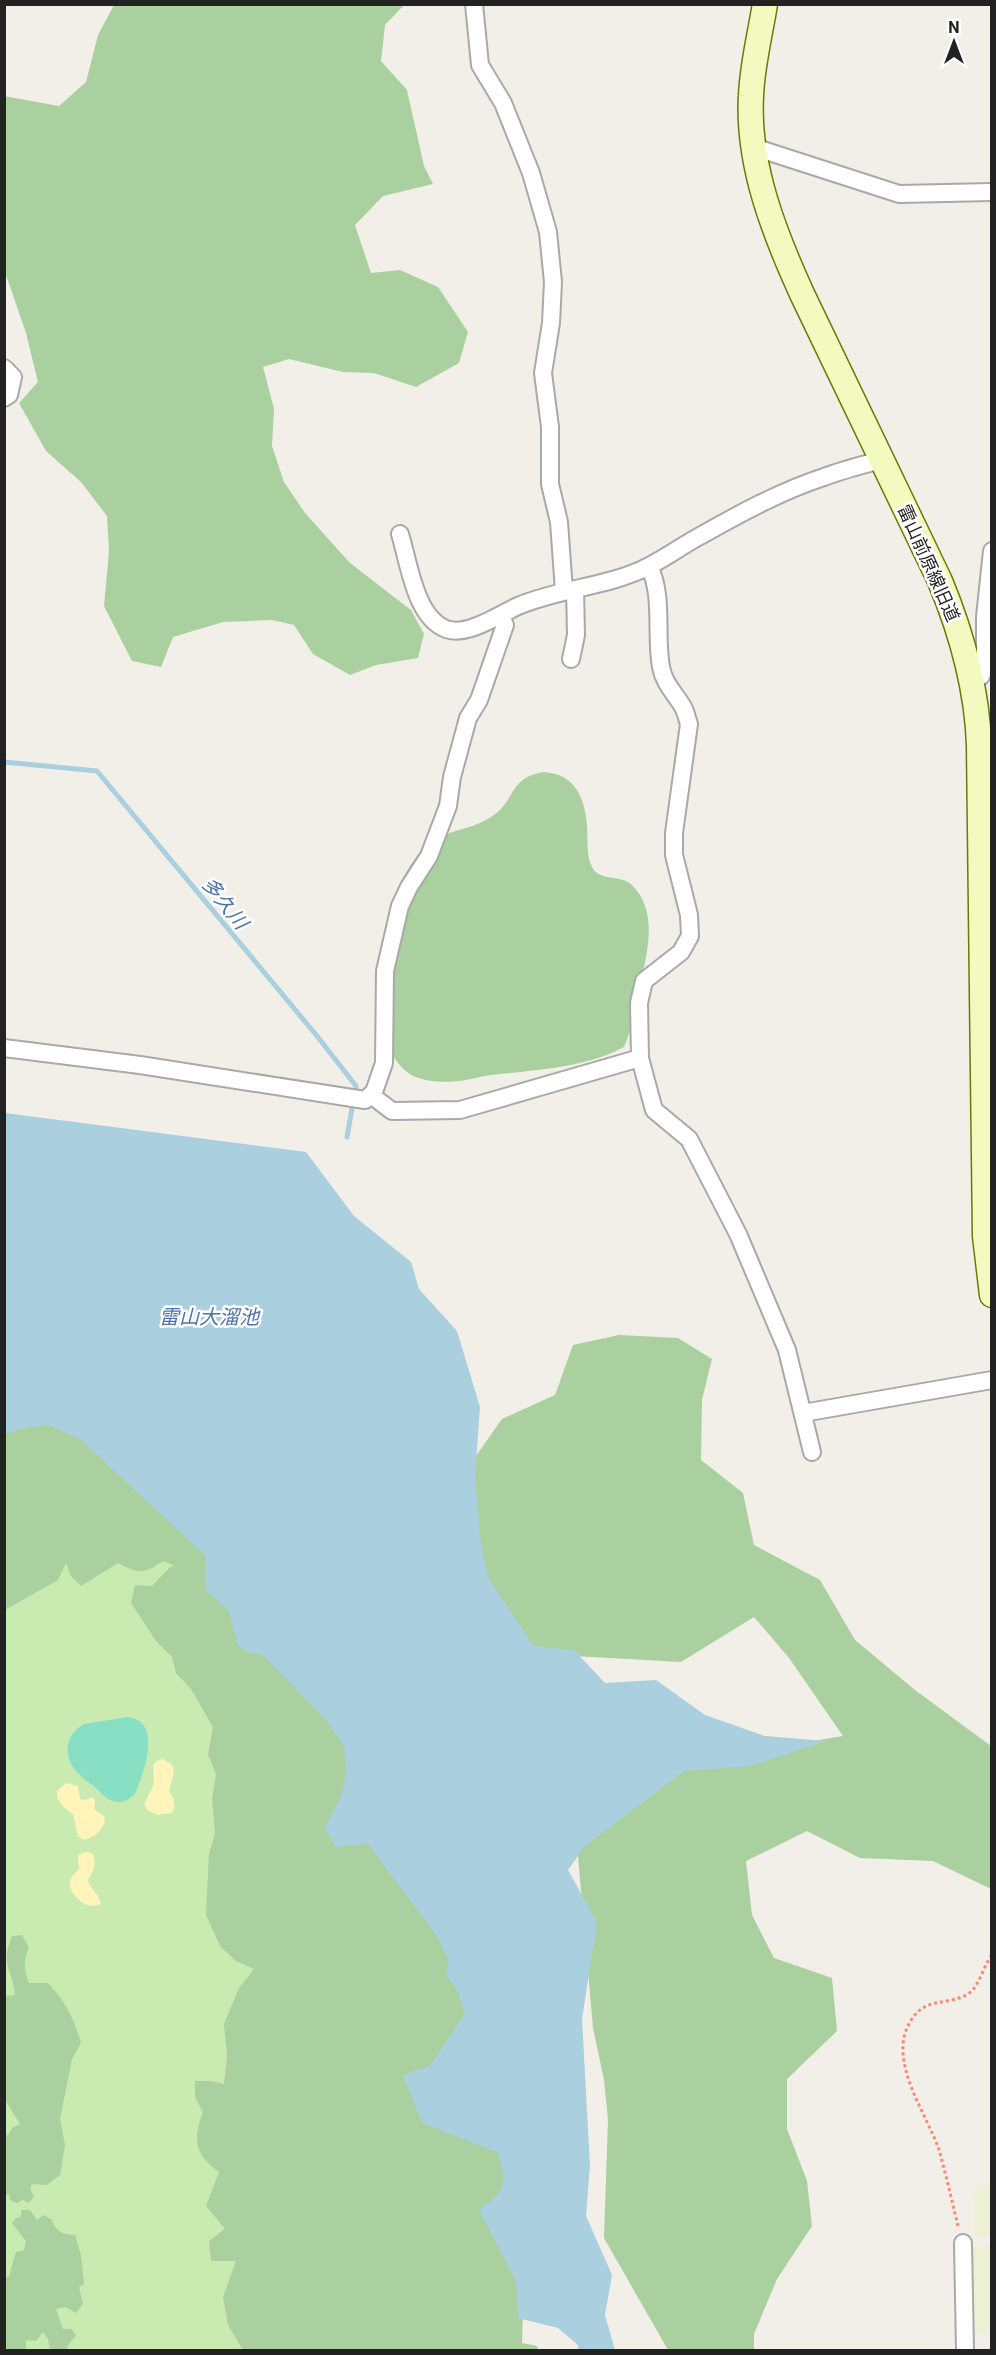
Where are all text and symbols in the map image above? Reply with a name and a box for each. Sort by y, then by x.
north arrow [924,12,984,72]
text: N [948,18,960,37]
street label: 雷山前原線旧道 [894,501,964,625]
water label: 多久川 [197,872,254,935]
water label: 雷山大溜池 [159,1305,261,1329]

